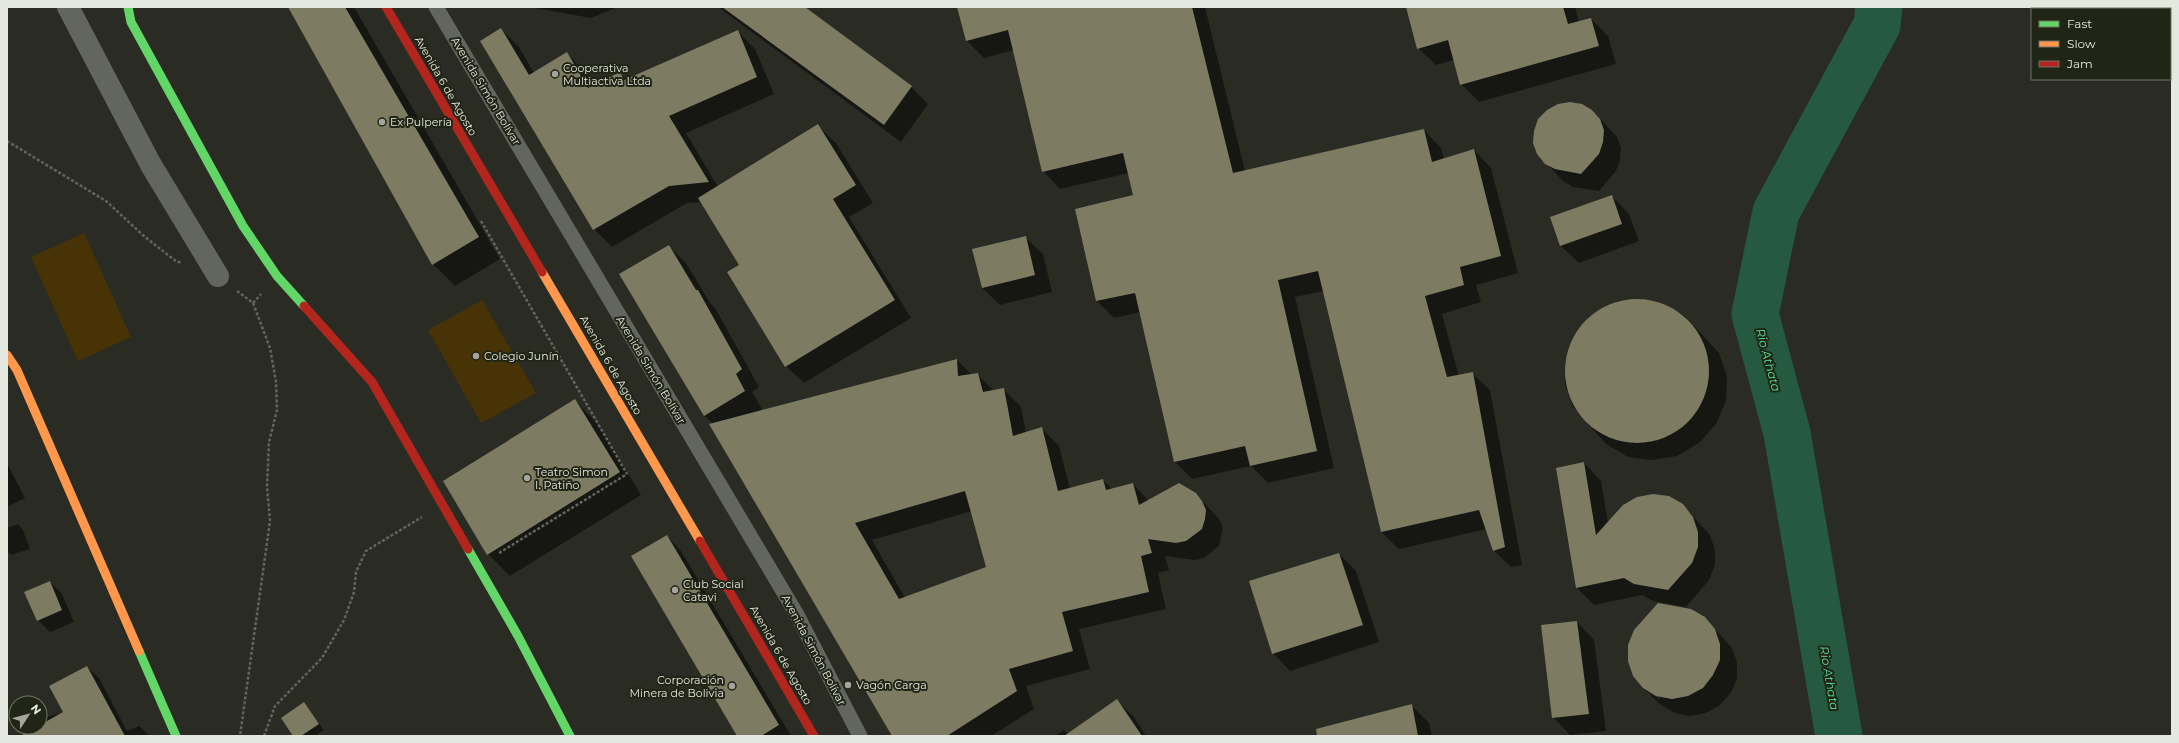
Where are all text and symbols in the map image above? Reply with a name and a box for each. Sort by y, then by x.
legend [2031,8,2171,80]
text: Fast [2067,16,2092,31]
street label: Avenida 6 de Agosto [412,34,480,138]
street label: Avenida Simón Bolívar [448,34,524,148]
text: Slow [2067,36,2096,51]
text: Jam [2066,56,2093,71]
place label: Cooperativa Multiactiva Ltda [563,61,651,88]
marker: Cooperativa Multiactiva Ltda [550,69,560,79]
place label: Ex Pulpería [390,115,452,129]
marker: Ex Pulpería [377,117,387,127]
street label: Avenida 6 de Agosto [577,313,645,417]
street label: Avenida Simón Bolívar [613,313,689,427]
water label: Rio Athata [1753,327,1784,393]
place label: Colegio Junín [484,349,559,363]
marker: Colegio Junín [471,351,481,361]
place label: Teatro Simon I. Patiño [535,465,608,492]
marker: Teatro Simon I. Patiño [522,473,532,483]
place label: Club Social Catavi [683,577,744,604]
marker: Club Social Catavi [670,585,680,595]
street label: Avenida Simón Bolívar [779,592,849,708]
street label: Avenida 6 de Agosto [747,603,815,707]
water label: Rio Athata [1816,645,1843,711]
place label: Corporación Minera de Bolivia [630,673,724,700]
place label: Vagón Carga [856,678,927,692]
marker: Vagón Carga [843,680,853,690]
marker: Corporación Minera de Bolivia [727,681,737,691]
north arrow [8,695,48,735]
text: N [28,701,44,717]

